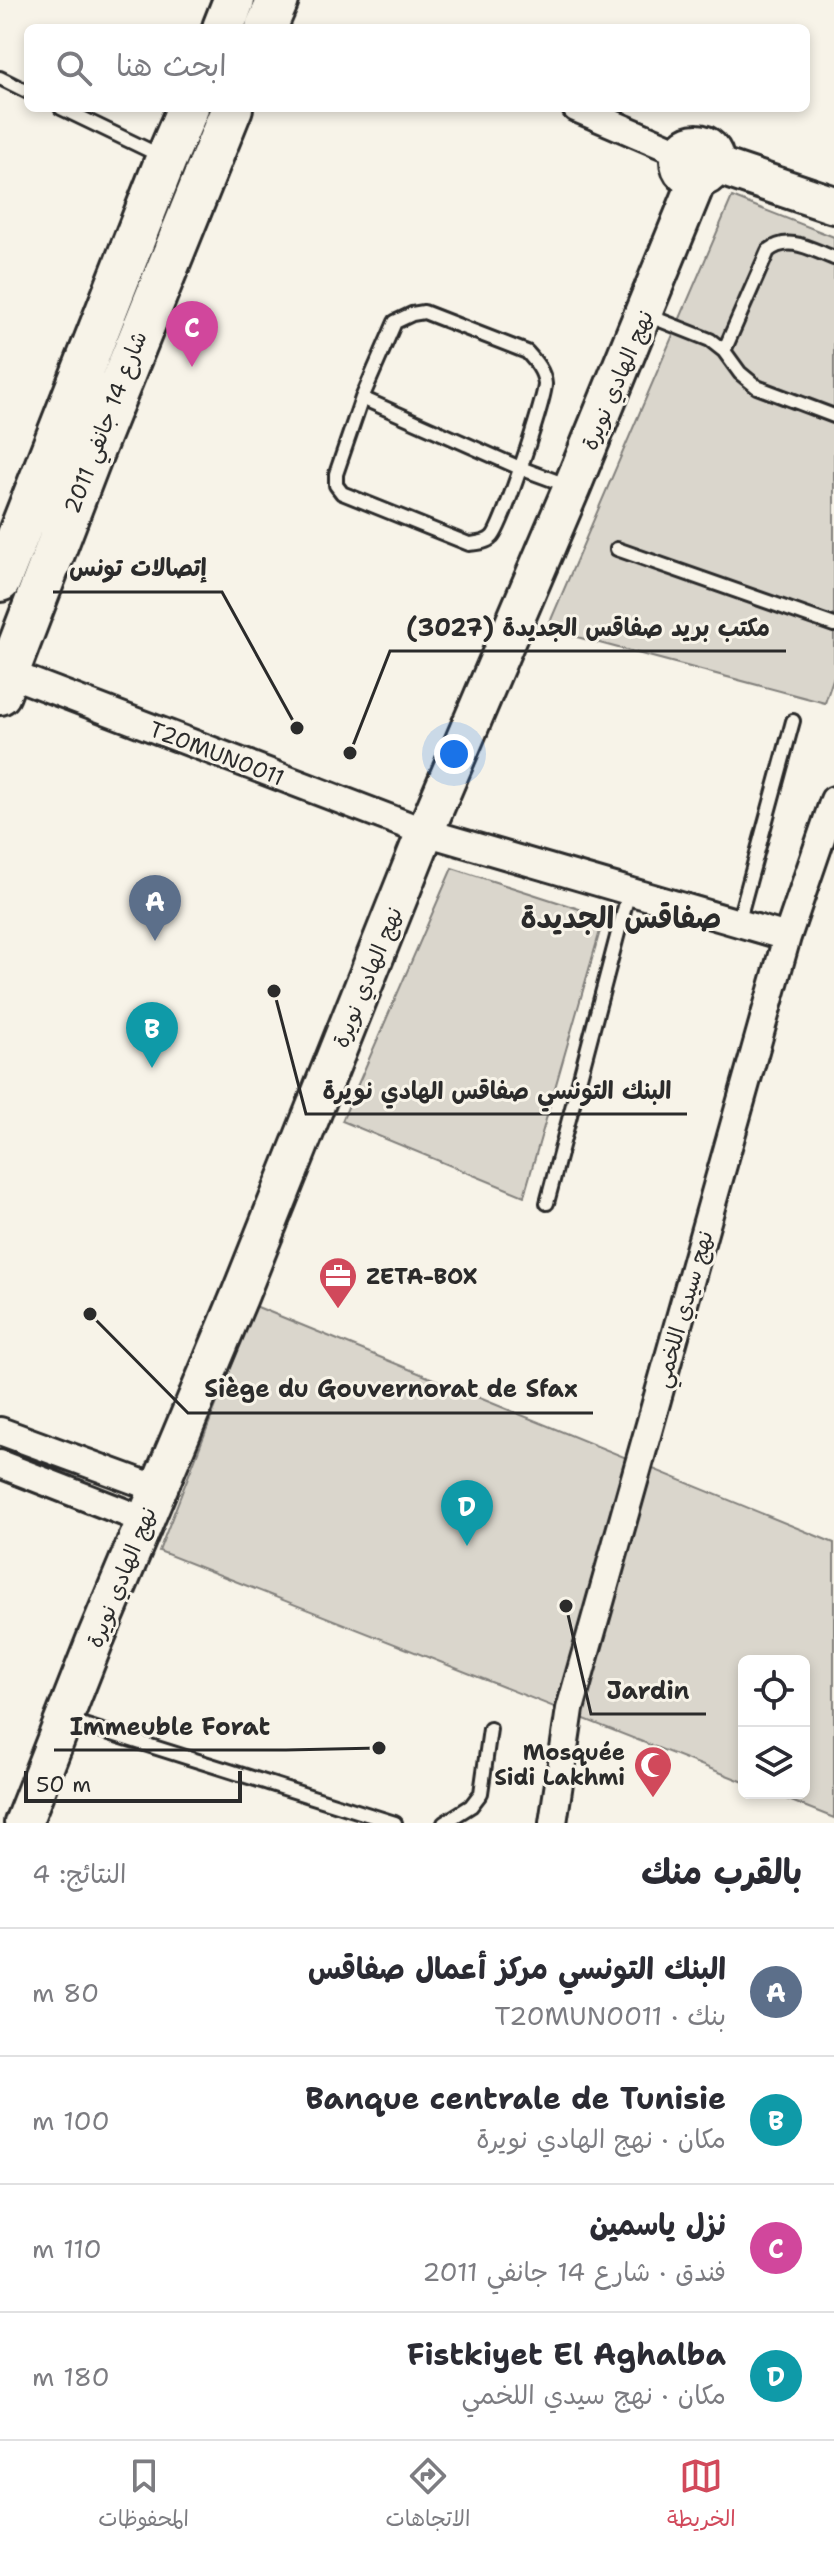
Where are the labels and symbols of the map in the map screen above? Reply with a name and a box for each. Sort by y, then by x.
pin: C [166,301,218,367]
street label: نهج الهادي نويرة [575,306,662,455]
street label: شارع 14 جانفي 2011 [57,327,158,519]
callout: إتصالات تونس [53,544,222,592]
text: إتصالات تونس [69,552,207,584]
callout: مكتب بريد صفاقس الجديدة (3027) [390,603,786,651]
text: مكتب بريد صفاقس الجديدة (3027) [406,612,770,644]
street label: T20MUN0011 [145,714,288,792]
your location [434,734,474,774]
pin: A [129,875,181,941]
district label: صفاقس الجديدة [521,897,721,938]
street label: نهج الهادي نويرة [326,903,411,1053]
pin: B [126,1002,178,1068]
callout: البنك التونسي صفاقس الهادي نويرة [306,1066,687,1114]
text: البنك التونسي صفاقس الهادي نويرة [323,1075,671,1112]
street label: نهج سيدي اللخمي [647,1227,725,1392]
office icon: ZETA-BOX [317,1255,359,1310]
place label: ZETA-BOX [366,1262,478,1291]
callout: Siège du Gouvernorat de Sfax [188,1365,593,1413]
text: Siège du Gouvernorat de Sfax [204,1373,578,1405]
pin: D [441,1480,493,1546]
street label: نهج الهادي نويرة [80,1503,165,1653]
callout: Jardin [591,1666,706,1714]
text: Jardin [607,1675,690,1707]
callout: Immeuble Forat [54,1702,286,1750]
text: Immeuble Forat [70,1711,270,1743]
place label: Mosquée Sidi Lakhmi [494,1738,625,1792]
mosque icon: Mosquée Sidi Lakhmi [632,1744,674,1799]
scale bar [24,1767,242,1803]

